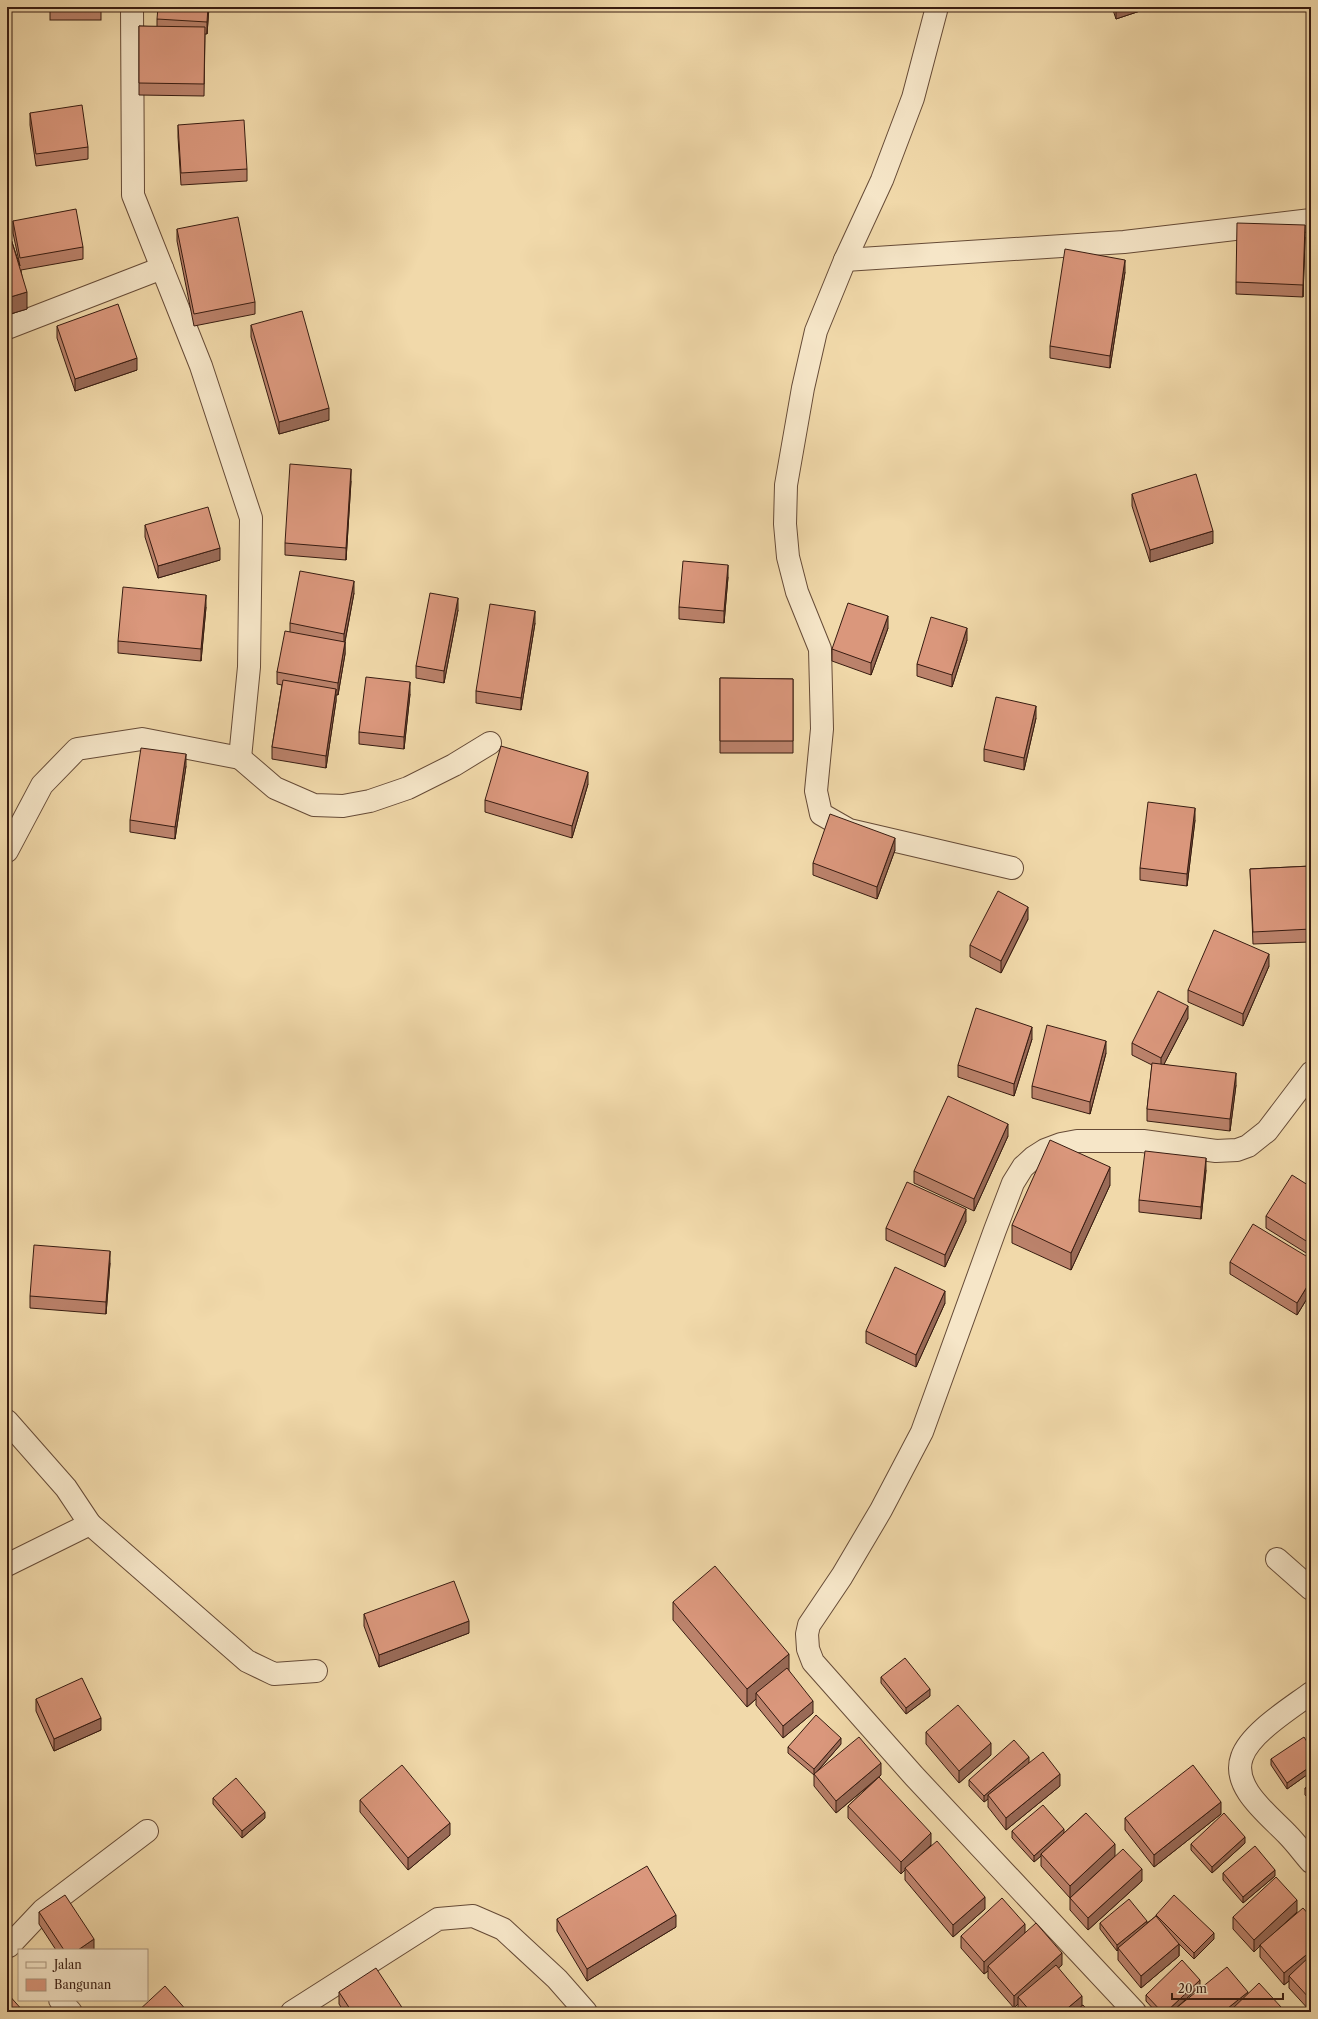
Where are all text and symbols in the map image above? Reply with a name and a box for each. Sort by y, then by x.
legend [18,1949,148,2001]
text: Jalan [52,1957,82,1972]
scale bar [1172,1975,1283,2001]
text: Bangunan [54,1977,112,1992]
text: 20 m [1178,1981,1207,1996]

